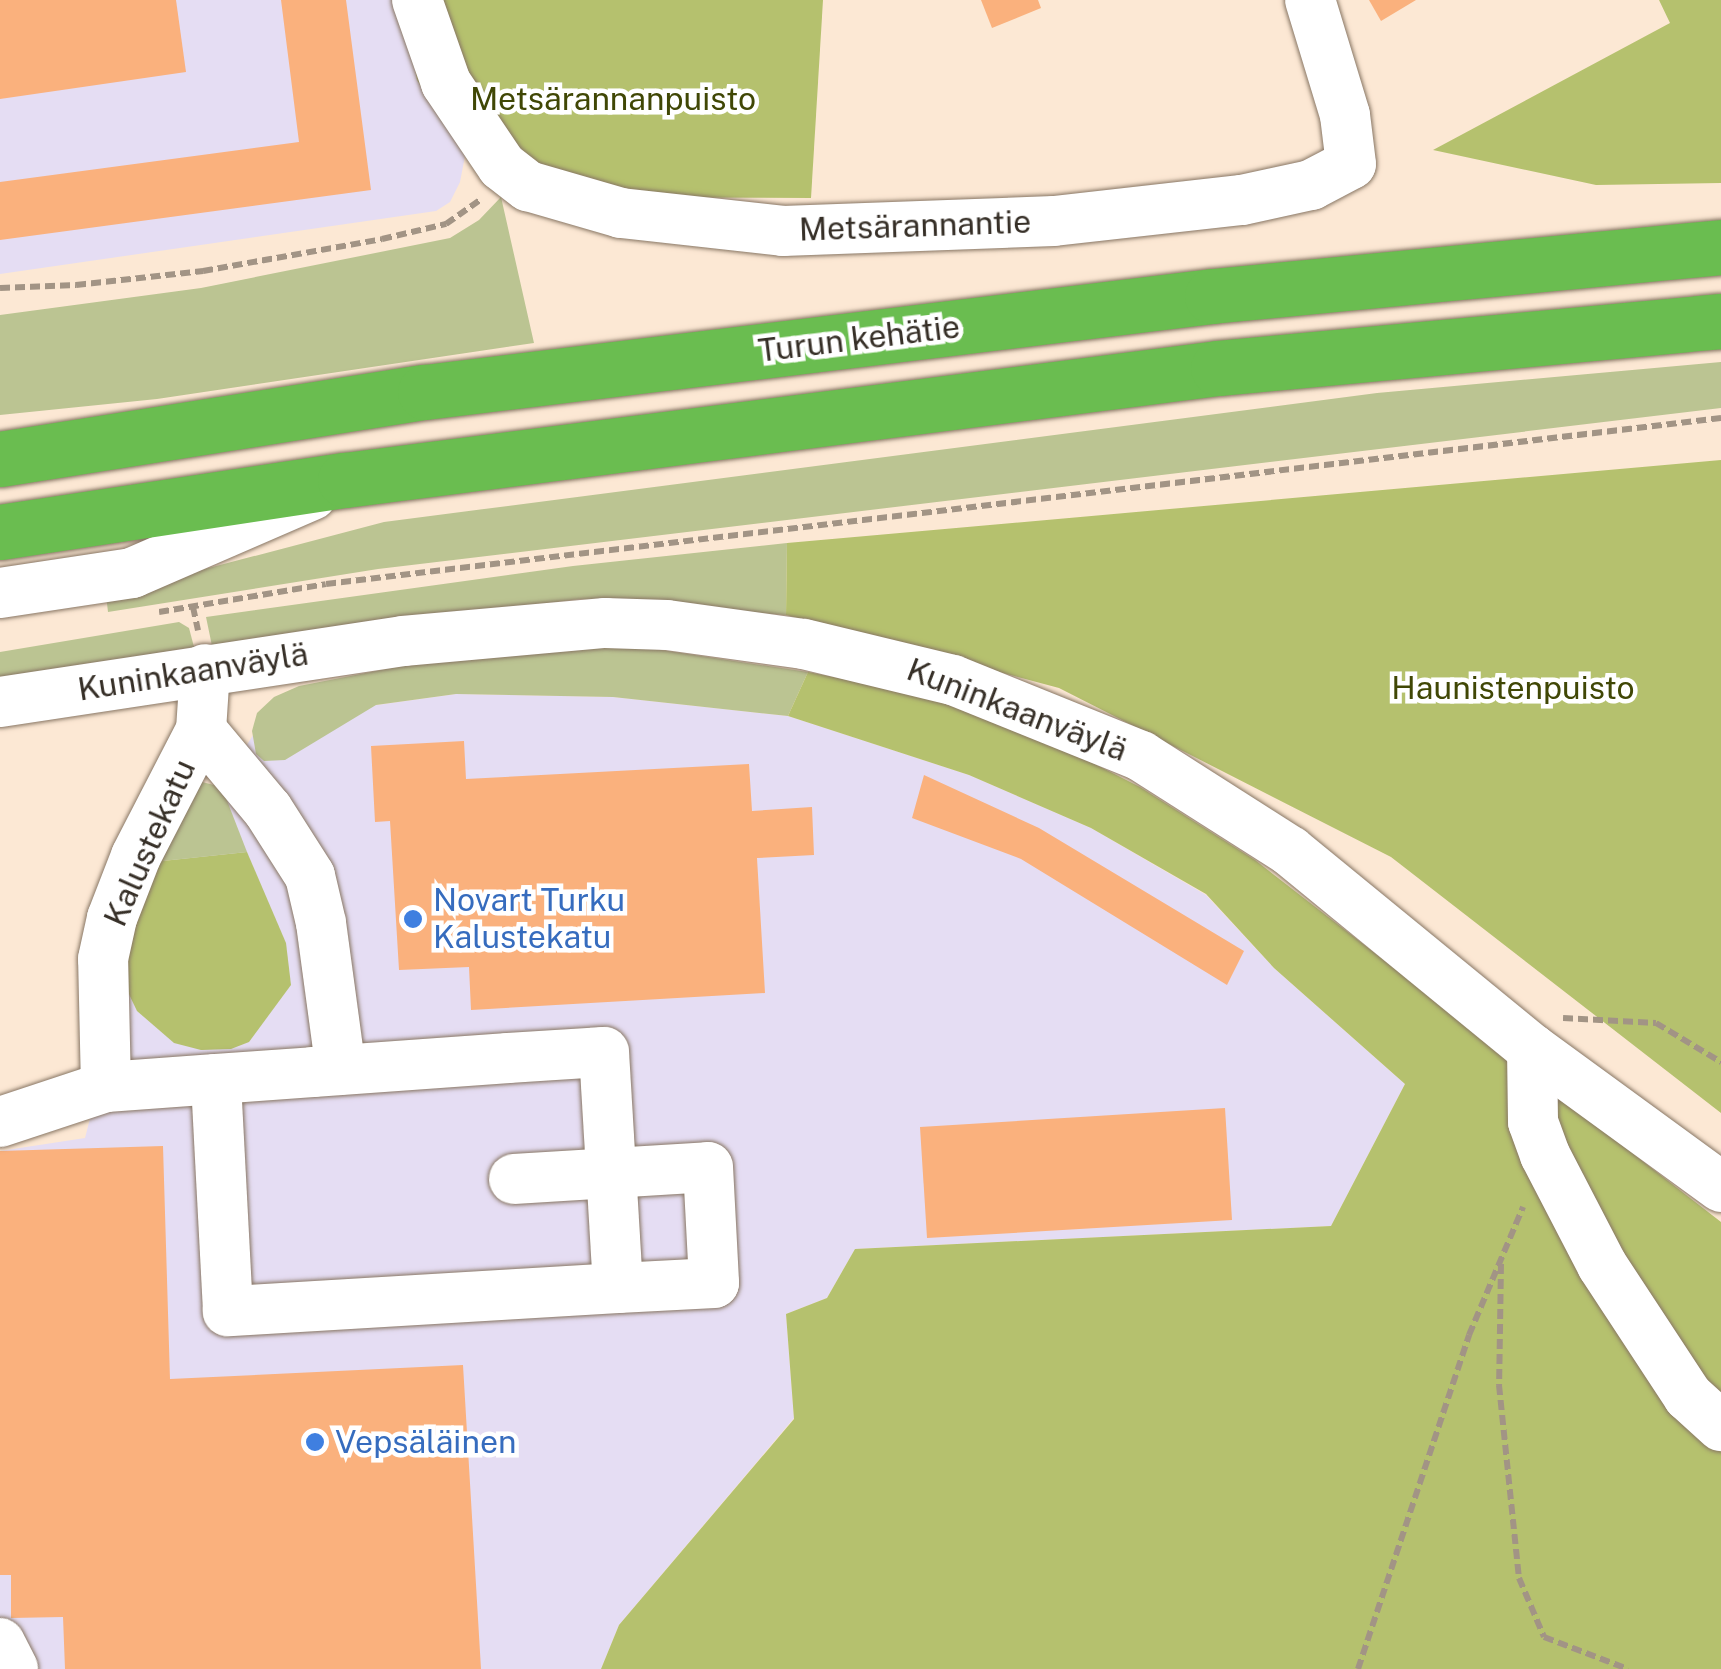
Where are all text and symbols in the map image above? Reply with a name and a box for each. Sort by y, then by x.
park label: Metsärannanpuisto [470,80,756,118]
street label: Metsärannantie [798,203,1032,249]
street label: Turun kehätie [756,308,962,370]
street label: Kuninkaanväylä [75,635,311,709]
street label: Kuninkaanväylä [901,650,1133,770]
park label: Haunistenpuisto [1391,669,1635,707]
street label: Kalustekatu [96,754,204,932]
place label: Novart Turku Kalustekatu [433,882,625,957]
marker: Novart Turku Kalustekatu [402,908,424,930]
place label: Vepsäläinen [335,1423,517,1461]
marker: Vepsäläinen [304,1431,326,1453]

